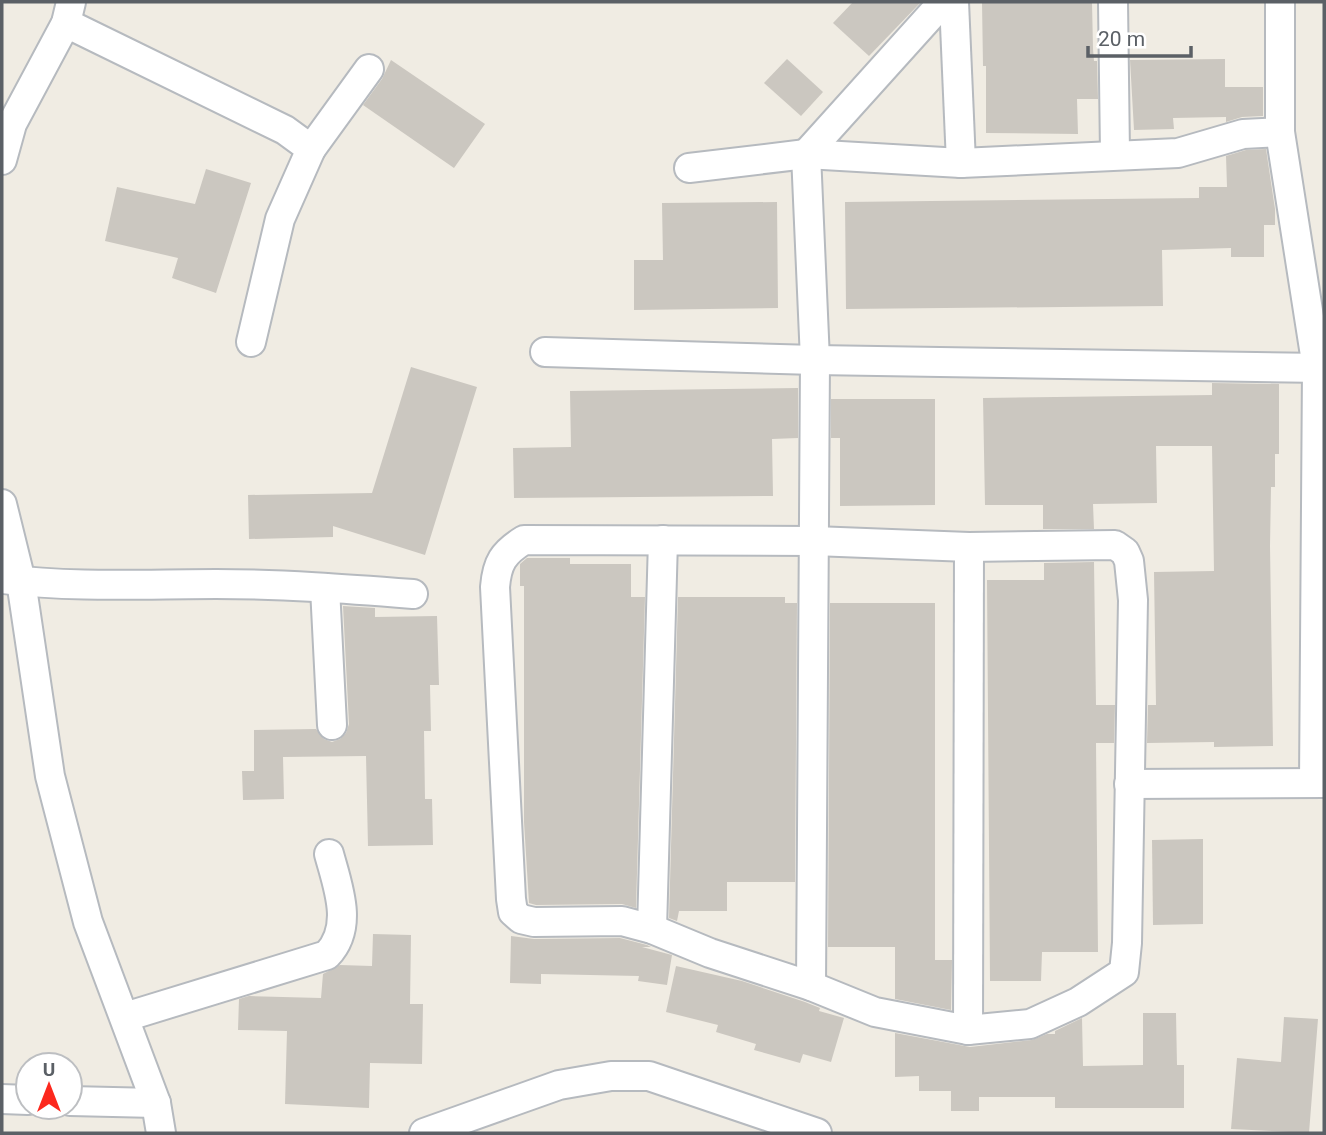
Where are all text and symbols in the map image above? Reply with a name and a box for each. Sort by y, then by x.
scale bar [1088,14,1191,58]
text: 20 m [1098,27,1145,51]
north arrow [14,1051,84,1121]
text: U [43,1058,55,1081]

